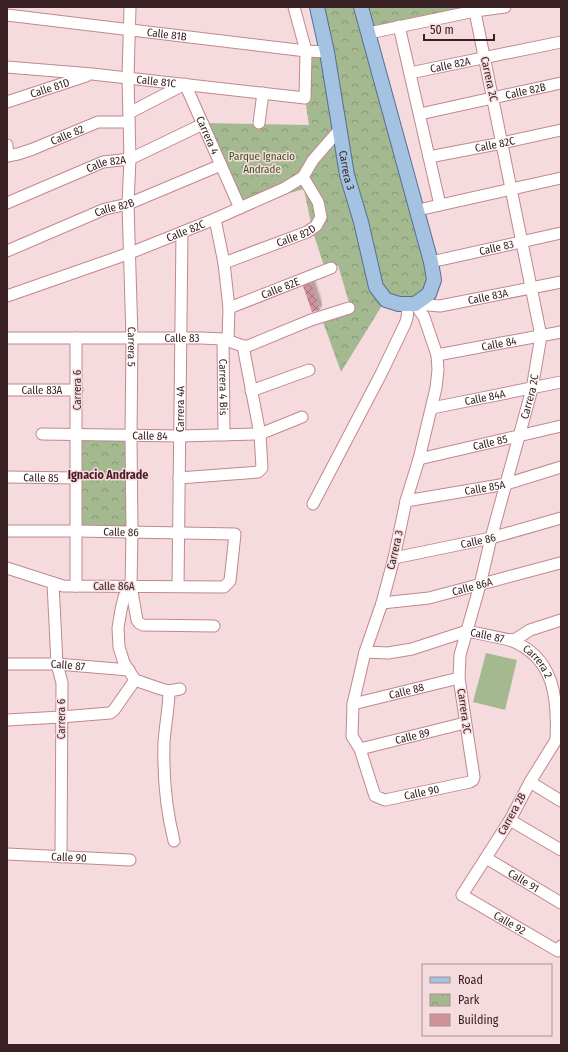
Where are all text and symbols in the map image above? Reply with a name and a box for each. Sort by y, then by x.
scale bar [424,16,494,42]
text: 50 m [430,23,454,37]
street label: Calle 81B [146,25,188,43]
street label: Calle 82A [429,54,472,75]
street label: Carrera 2C [478,55,500,103]
street label: Calle 81C [136,73,177,90]
street label: Calle 81D [28,75,71,100]
street label: Calle 82B [504,80,547,102]
street label: Carrera 4 [194,114,222,157]
street label: Calle 82 [49,122,86,147]
street label: Calle 82C [474,134,516,155]
street label: Carrera 3 [337,149,358,192]
park label: Parque Ignacio Andrade [229,150,295,176]
street label: Calle 82A [84,153,127,175]
street label: Calle 82B [92,196,136,219]
street label: Calle 82C [164,217,207,244]
street label: Calle 82D [275,222,318,249]
street label: Calle 83 [478,237,515,258]
street label: Calle 82E [259,275,301,301]
street label: Calle 83A [467,286,509,307]
street label: Carrera 5 [125,327,139,367]
street label: Calle 83 [164,332,200,345]
street label: Calle 84 [480,334,518,353]
street label: Carrera 4 Bis [217,359,230,416]
street label: Carrera 6 [71,369,84,410]
street label: Carrera 2C [518,373,541,420]
street label: Calle 83A [22,384,63,397]
street label: Carrera 4A [173,386,187,432]
street label: Calle 84A [463,387,507,408]
street label: Calle 84 [132,429,168,442]
street label: Calle 85 [472,432,509,453]
district label: Ignacio Andrade [68,468,148,482]
street label: Calle 85 [23,471,59,484]
street label: Calle 85A [464,478,506,497]
street label: Calle 86 [103,525,139,539]
street label: Carrera 3 [384,529,406,571]
street label: Calle 86 [460,530,498,551]
street label: Calle 86A [451,575,494,598]
street label: Calle 86A [93,580,135,593]
street label: Calle 87 [469,625,506,645]
street label: Carrera 2 [521,642,555,680]
street label: Calle 87 [51,657,86,673]
street label: Calle 88 [388,680,426,701]
street label: Carrera 2C [454,688,474,735]
street label: Carrera 6 [55,698,68,739]
street label: Calle 89 [394,725,431,747]
street label: Calle 90 [403,782,441,802]
street label: Carrera 2B [495,791,529,837]
street label: Calle 90 [51,850,87,864]
street label: Calle 91 [506,866,542,895]
street label: Calle 92 [491,908,528,937]
legend [422,964,552,1036]
text: Road [458,973,483,987]
text: Park [458,993,480,1007]
text: Building [458,1013,499,1027]

